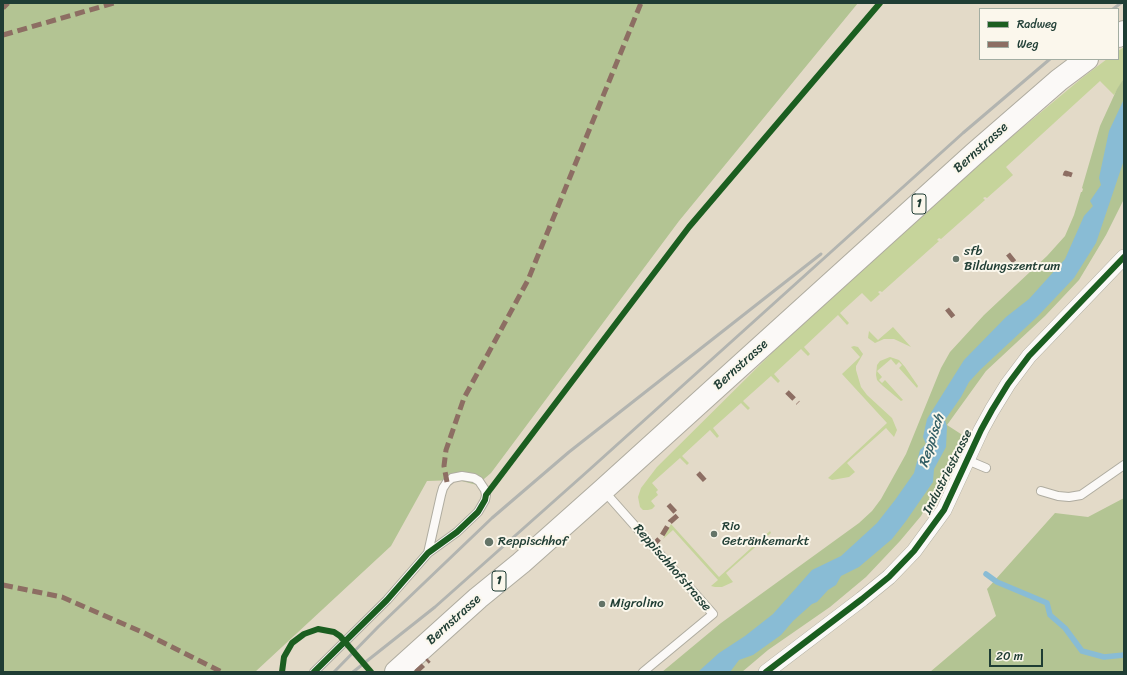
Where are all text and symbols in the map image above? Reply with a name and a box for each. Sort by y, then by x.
legend [979,8,1119,60]
text: Radweg [1017,13,1057,35]
text: Weg [1017,33,1038,55]
street label: Bernstrasse [951,120,1011,176]
road number: 1 [912,194,926,214]
place label: sfb Bildungszentrum [964,244,1060,275]
marker: sfb Bildungszentrum [951,254,961,264]
street label: Bernstrasse [711,337,771,393]
water label: Reppisch [916,413,948,469]
street label: Industriestrasse [920,427,976,517]
place label: Rio Getränkemarkt [722,519,809,550]
street label: Reppischhofstrasse [630,521,714,615]
marker: Rio Getränkemarkt [709,529,719,539]
place label: Reppischhof [498,534,568,550]
marker: Reppischhof [483,536,495,548]
road number: 1 [492,571,506,591]
street label: Bernstrasse [424,592,484,648]
place label: Migrolino [610,596,664,612]
marker: Migrolino [597,599,607,609]
scale bar [991,641,1045,667]
text: 20 m [996,645,1023,667]

